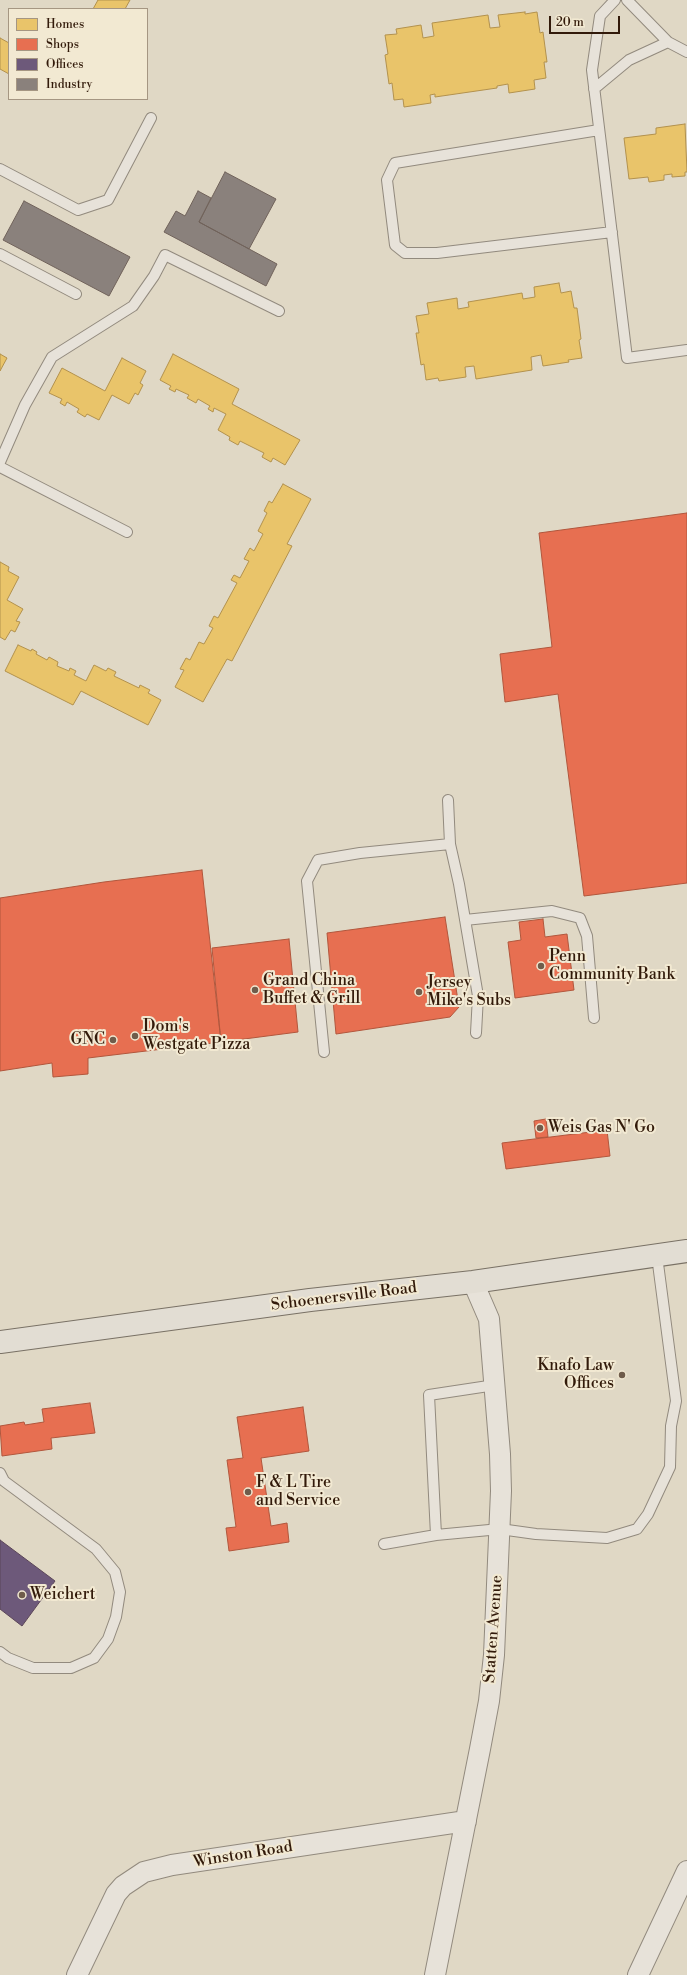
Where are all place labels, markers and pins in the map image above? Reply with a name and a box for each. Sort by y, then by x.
place label: Penn Community Bank [549,947,675,985]
marker: Penn Community Bank [536,961,546,971]
place label: Grand China Buffet & Grill [263,971,360,1009]
place label: Jersey Mike's Subs [427,973,511,1011]
marker: Grand China Buffet & Grill [250,985,260,995]
marker: Jersey Mike's Subs [414,987,424,997]
place label: Dom's Westgate Pizza [143,1017,250,1055]
place label: GNC [71,1030,105,1050]
marker: Dom's Westgate Pizza [130,1031,140,1041]
marker: GNC [108,1035,118,1045]
place label: Weis Gas N' Go [548,1118,655,1138]
marker: Weis Gas N' Go [535,1123,545,1133]
place label: Knafo Law Offices [537,1356,614,1394]
marker: Knafo Law Offices [617,1370,627,1380]
place label: F & L Tire and Service [256,1473,340,1511]
marker: F & L Tire and Service [243,1487,253,1497]
place label: Weichert [30,1585,95,1605]
marker: Weichert [17,1590,27,1600]

